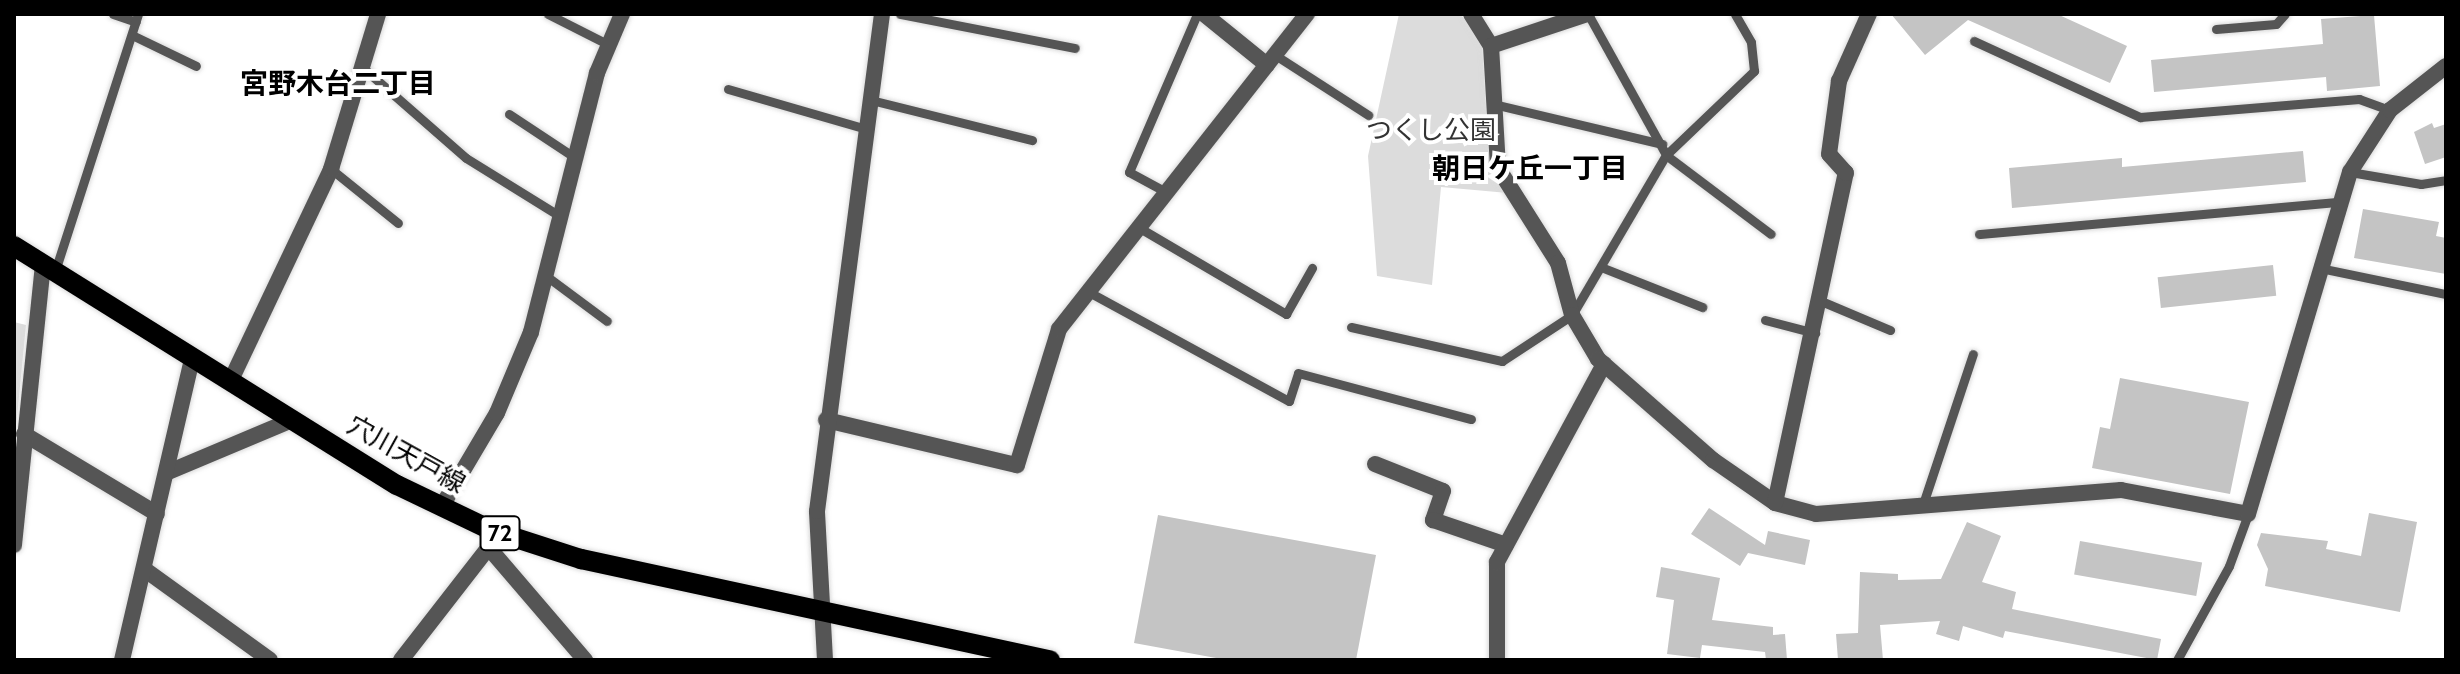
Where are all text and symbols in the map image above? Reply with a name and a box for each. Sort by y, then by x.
district label: 宮野木台二丁目 [240,66,436,100]
park label: つくし公園 [1366,115,1496,147]
district label: 朝日ケ丘一丁目 [1432,151,1628,185]
street label: 穴川天戸線 [342,410,470,500]
road number: 72 [478,513,522,553]

